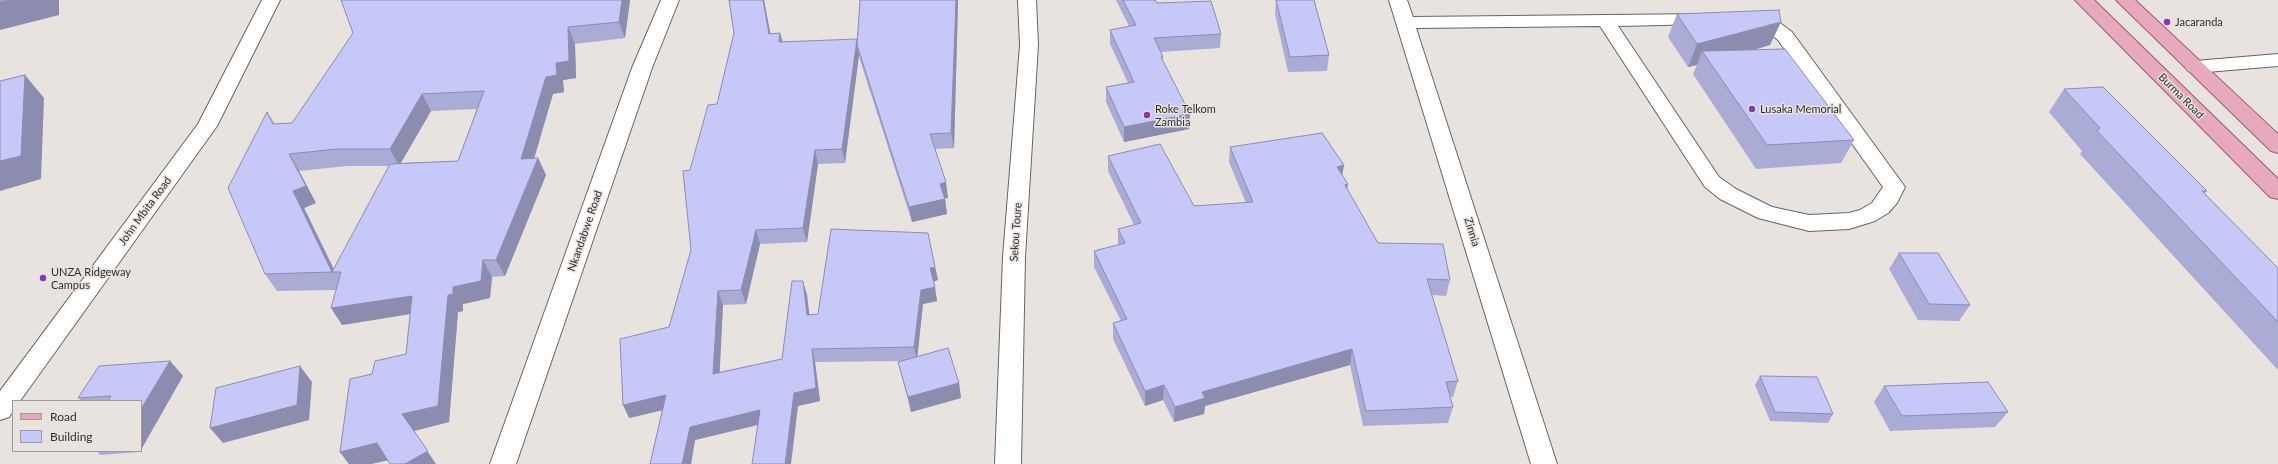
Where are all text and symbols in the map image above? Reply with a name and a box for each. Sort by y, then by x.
place label: Jacaranda [2175,15,2223,29]
marker: Jacaranda [2162,17,2172,27]
street label: Burma Road [2156,71,2206,121]
place label: Roke Telkom Zambia [1155,102,1216,128]
place label: Lusaka Memorial [1760,102,1841,116]
marker: Lusaka Memorial [1747,104,1757,114]
marker: Roke Telkom Zambia [1142,110,1152,120]
street label: John Mbita Road [116,174,174,248]
street label: Nkandabwe Road [565,189,605,273]
street label: Sekou Toure [1007,202,1025,262]
street label: Zinnia [1461,216,1483,248]
place label: UNZA Ridgeway Campus [51,265,131,291]
marker: UNZA Ridgeway Campus [38,273,48,283]
legend [12,400,142,452]
text: Road [50,409,77,424]
text: Building [50,429,93,444]

